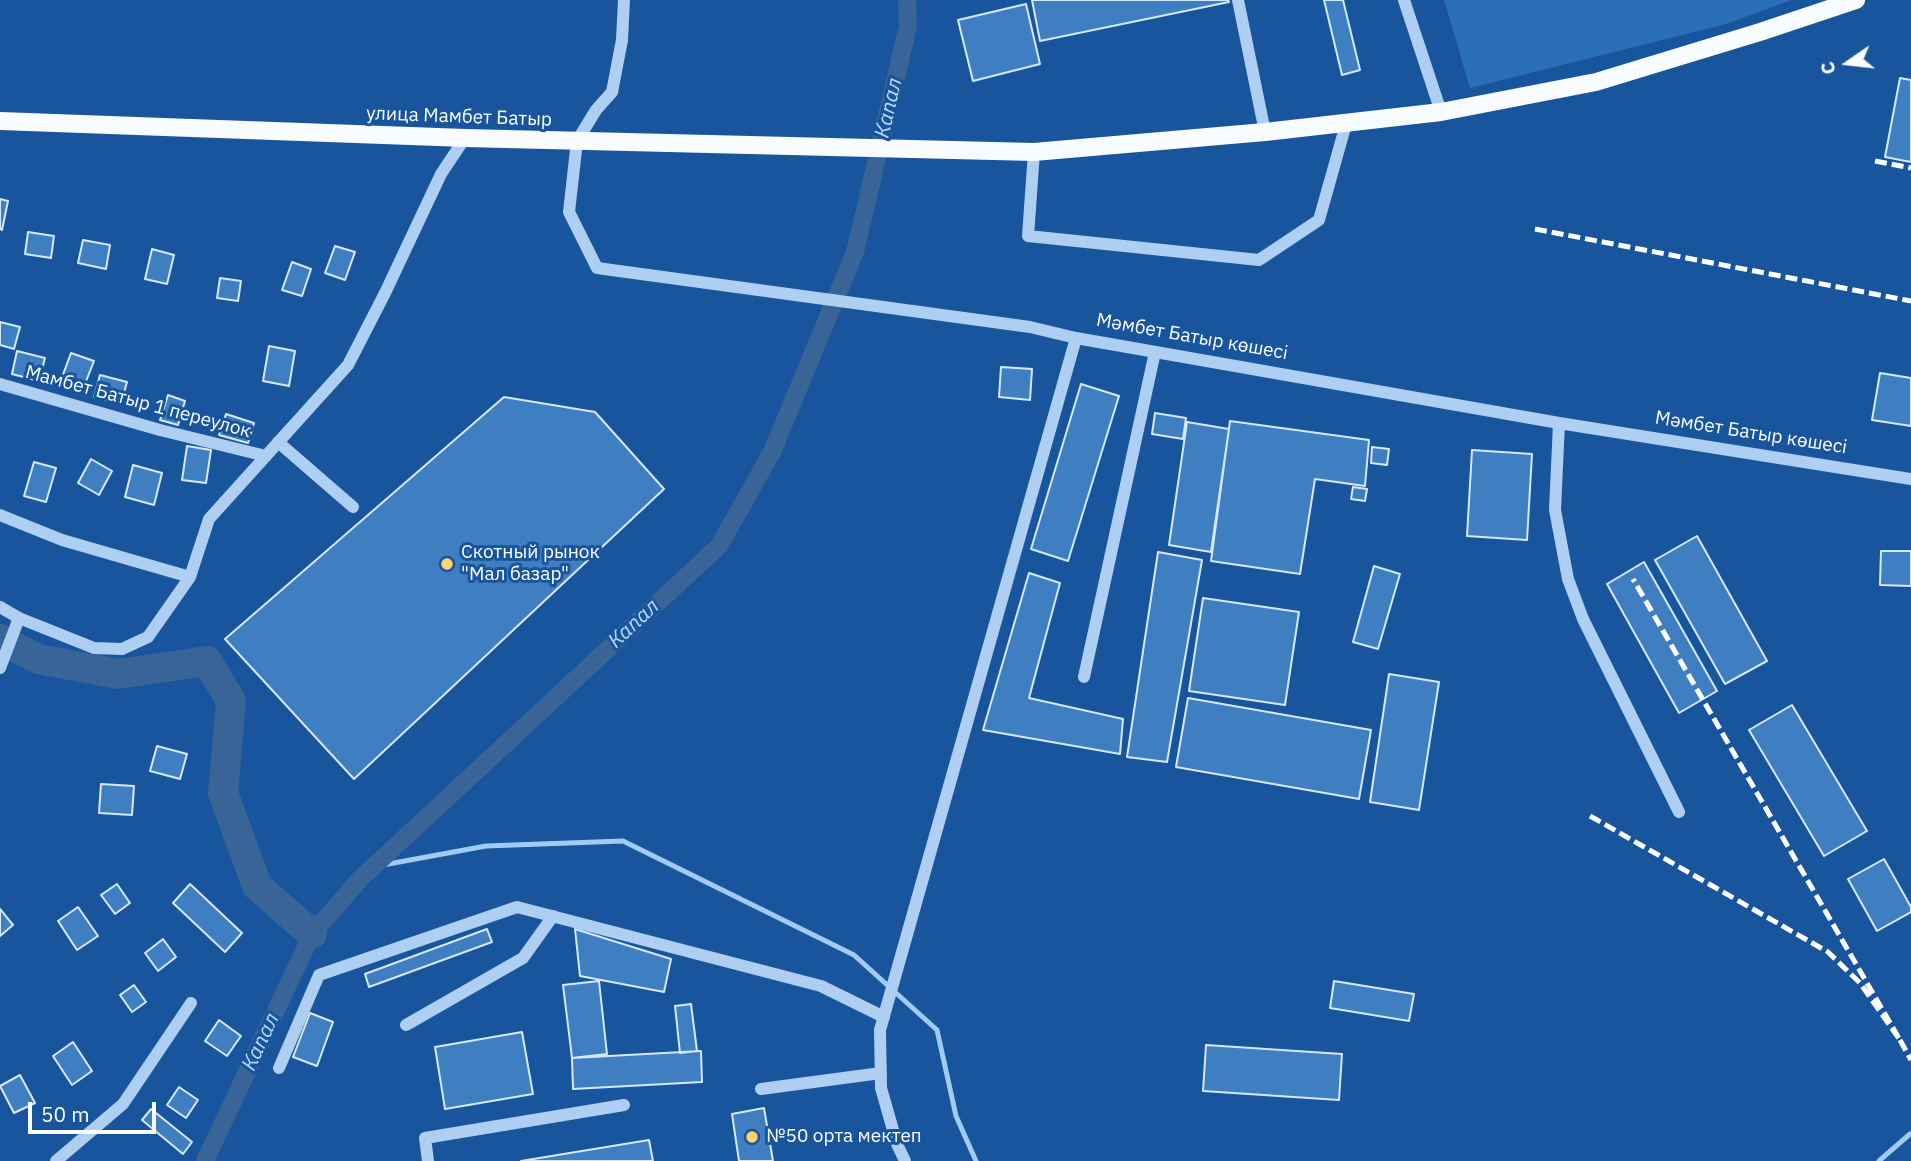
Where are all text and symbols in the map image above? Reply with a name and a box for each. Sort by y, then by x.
north arrow [1813,28,1883,98]
text: С [1814,59,1841,77]
water label: Капал [870,76,908,140]
street label: улица Мамбет Батыр [366,102,552,132]
street label: Мәмбет Батыр көшесі [1094,309,1290,365]
street label: Мамбет Батыр 1 переулок [23,361,253,443]
street label: Мәмбет Батыр көшесі [1653,407,1849,459]
place label: Скотный рынок "Мал базар" [461,542,600,586]
marker: Скотный рынок "Мал базар" [439,556,455,572]
water label: Капал [603,594,665,654]
water label: Капал [237,1009,285,1075]
scale bar [32,1088,159,1132]
text: 50 m [41,1100,90,1128]
place label: №50 орта мектеп [766,1126,922,1148]
marker: №50 орта мектеп [744,1129,760,1145]

